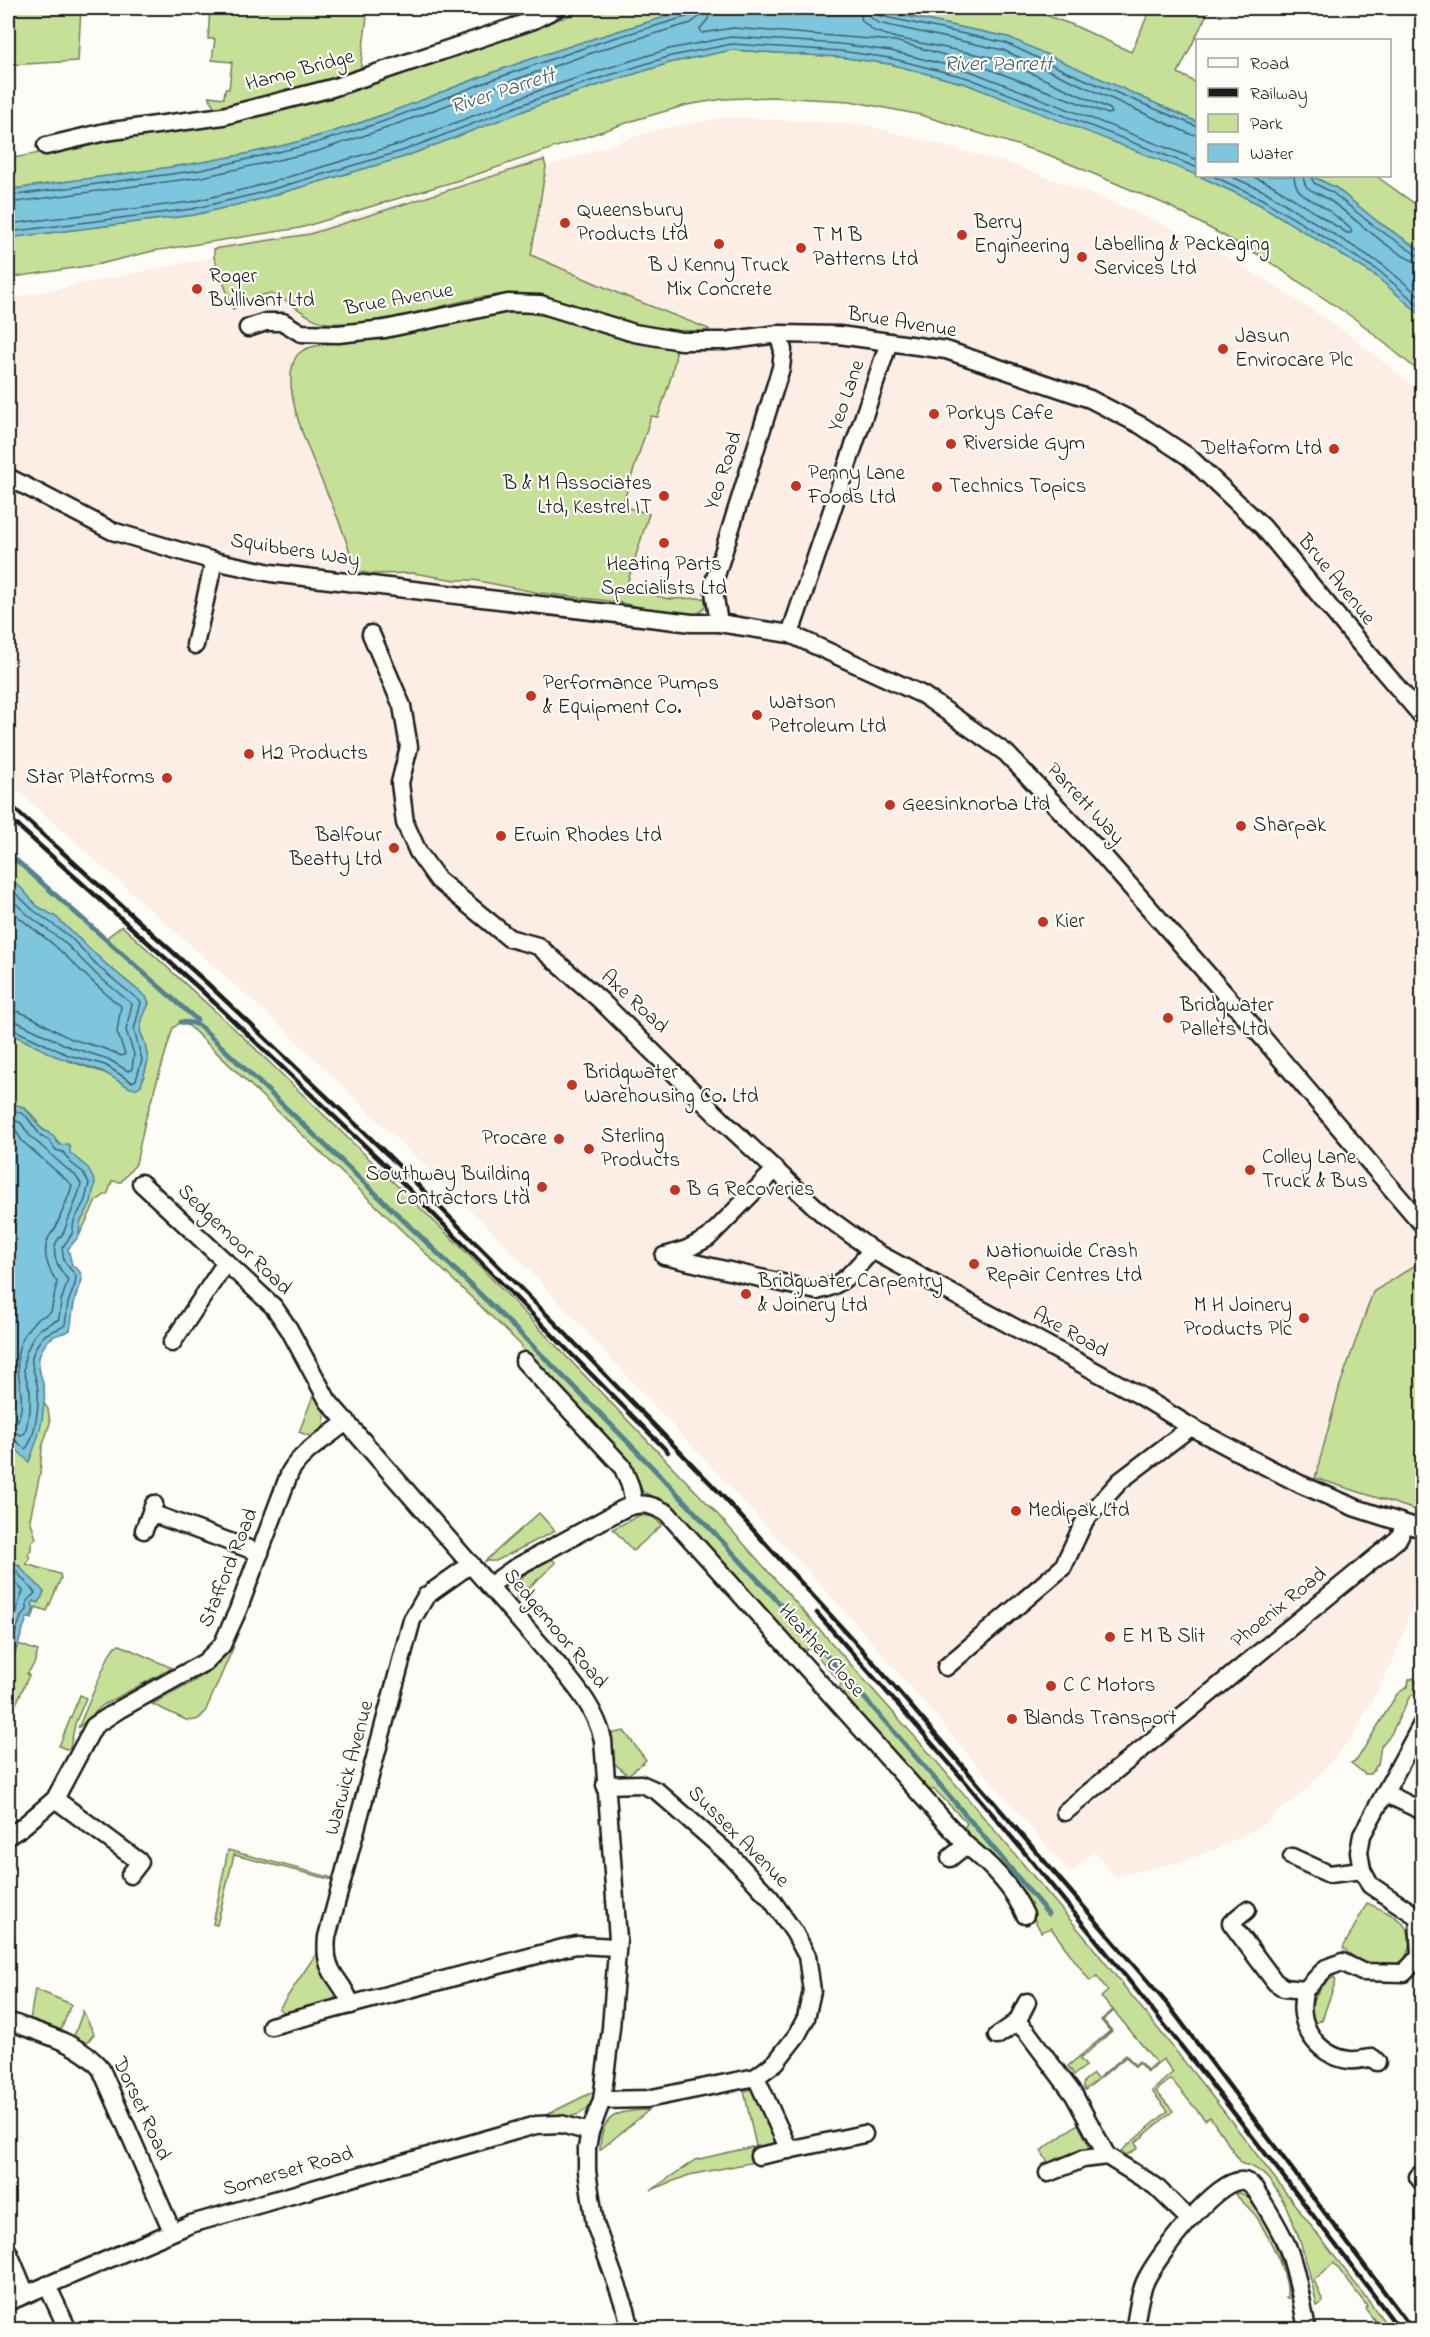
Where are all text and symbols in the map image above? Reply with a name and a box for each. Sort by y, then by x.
legend [1196,39,1391,177]
street label: Hamp Bridge [242,42,359,102]
water label: River Parrett [943,49,1055,81]
text: Road [1250,52,1289,78]
water label: River Parrett [446,59,562,124]
text: Railway [1250,82,1307,108]
text: Park [1250,112,1283,138]
text: Water [1250,142,1294,168]
place label: Queensbury Products Ltd [577,196,688,250]
place label: Berry Engineering [973,208,1070,264]
marker: Queensbury Products Ltd [558,216,572,230]
place label: T M B Patterns Ltd [813,221,918,275]
marker: Berry Engineering [955,228,969,242]
place label: Labelling & Packaging Services Ltd [1094,230,1269,284]
marker: B J Kenny Truck Mix Concrete [712,237,726,251]
marker: T M B Patterns Ltd [794,241,808,255]
marker: Labelling & Packaging Services Ltd [1075,250,1089,264]
place label: B J Kenny Truck Mix Concrete [647,251,790,305]
place label: Roger Bullivant Ltd [208,262,315,316]
street label: Brue Avenue [341,276,456,325]
marker: Roger Bullivant Ltd [190,282,204,296]
street label: Brue Avenue [844,299,959,347]
place label: Jasun Envirocare Plc [1235,322,1354,376]
marker: Jasun Envirocare Plc [1216,342,1230,356]
street label: Yeo Lane [821,356,873,436]
place label: Porkys Cafe [946,399,1054,431]
marker: Porkys Cafe [927,407,941,421]
street label: Yeo Road [697,428,751,514]
place label: Riverside Gym [963,429,1085,461]
place label: Deltaform Ltd [1200,434,1322,464]
marker: Riverside Gym [944,437,958,451]
marker: Deltaform Ltd [1327,442,1341,456]
place label: Penny Lane Foods Ltd [807,459,905,513]
place label: B & M Associates Ltd, Kestrel IT [502,469,652,523]
place label: Technics Topics [949,472,1086,502]
marker: Penny Lane Foods Ltd [789,479,803,493]
marker: Technics Topics [930,480,944,494]
marker: B & M Associates Ltd, Kestrel IT [657,489,671,503]
street label: Squibbers Way [228,526,362,578]
street label: Brue Avenue [1289,527,1383,633]
marker: Heating Parts Specialists Ltd [657,536,671,550]
place label: Heating Parts Specialists Ltd [601,550,727,604]
place label: Performance Pumps & Equipment Co. [543,669,719,723]
place label: Watson Petroleum Ltd [769,688,886,742]
marker: Performance Pumps & Equipment Co. [524,689,538,703]
marker: Watson Petroleum Ltd [750,708,764,722]
place label: H2 Products [261,739,368,769]
marker: H2 Products [242,747,256,761]
street label: Parrett Way [1037,756,1131,853]
place label: Star Platforms [26,763,155,793]
marker: Star Platforms [160,771,174,785]
place label: Geesinknorba Ltd [902,790,1050,820]
marker: Geesinknorba Ltd [883,798,897,812]
place label: Sharpak [1253,811,1327,841]
marker: Sharpak [1234,819,1248,833]
place label: Balfour Beatty Ltd [288,821,382,877]
place label: Erwin Rhodes Ltd [513,821,662,851]
marker: Erwin Rhodes Ltd [494,829,508,843]
marker: Balfour Beatty Ltd [387,841,401,855]
place label: Kier [1055,907,1085,937]
marker: Kier [1036,915,1050,929]
street label: Axe Road [594,963,675,1041]
place label: Bridgwater Pallets Ltd [1179,991,1274,1045]
marker: Bridgwater Pallets Ltd [1161,1011,1175,1025]
place label: Bridgwater Warehousing Co. Ltd [583,1058,759,1114]
marker: Bridgwater Warehousing Co. Ltd [565,1078,579,1092]
place label: Sterling Products [601,1122,680,1176]
place label: Procare [482,1124,548,1154]
marker: Procare [552,1132,566,1146]
marker: Sterling Products [582,1142,596,1156]
place label: Colley Lane Truck & Bus [1262,1143,1368,1197]
place label: Southway Building Contractors Ltd [366,1160,530,1214]
marker: Colley Lane Truck & Bus [1243,1163,1257,1177]
place label: B G Recoveries [686,1175,815,1205]
street label: Sedgemoor Road [169,1177,298,1304]
marker: Southway Building Contractors Ltd [535,1180,549,1194]
marker: B G Recoveries [668,1183,682,1197]
place label: Nationwide Crash Repair Centres Ltd [986,1237,1142,1291]
marker: Nationwide Crash Repair Centres Ltd [967,1257,981,1271]
place label: Bridgwater Carpentry & Joinery Ltd [757,1267,943,1323]
marker: Bridgwater Carpentry & Joinery Ltd [739,1287,753,1301]
place label: M H Joinery Products Plc [1184,1291,1293,1345]
street label: Axe Road [1027,1300,1114,1366]
marker: M H Joinery Products Plc [1297,1311,1311,1325]
place label: Medipak Ltd [1028,1496,1130,1526]
street label: Stafford Road [192,1504,267,1632]
marker: Medipak Ltd [1009,1504,1023,1518]
street label: Phoenix Road [1225,1560,1334,1656]
street label: Sedgemoor Road [494,1562,615,1697]
street label: Heather Close [771,1597,872,1705]
place label: E M B Slit [1122,1622,1205,1652]
marker: E M B Slit [1103,1630,1117,1644]
place label: C C Motors [1063,1671,1155,1701]
marker: C C Motors [1044,1679,1058,1693]
street label: Warwick Avenue [318,1697,383,1839]
place label: Blands Transport [1023,1704,1177,1734]
marker: Blands Transport [1005,1712,1019,1726]
street label: Sussex Avenue [680,1779,796,1895]
street label: Dorset Road [104,2051,178,2166]
street label: Somerset Road [219,2139,357,2205]

